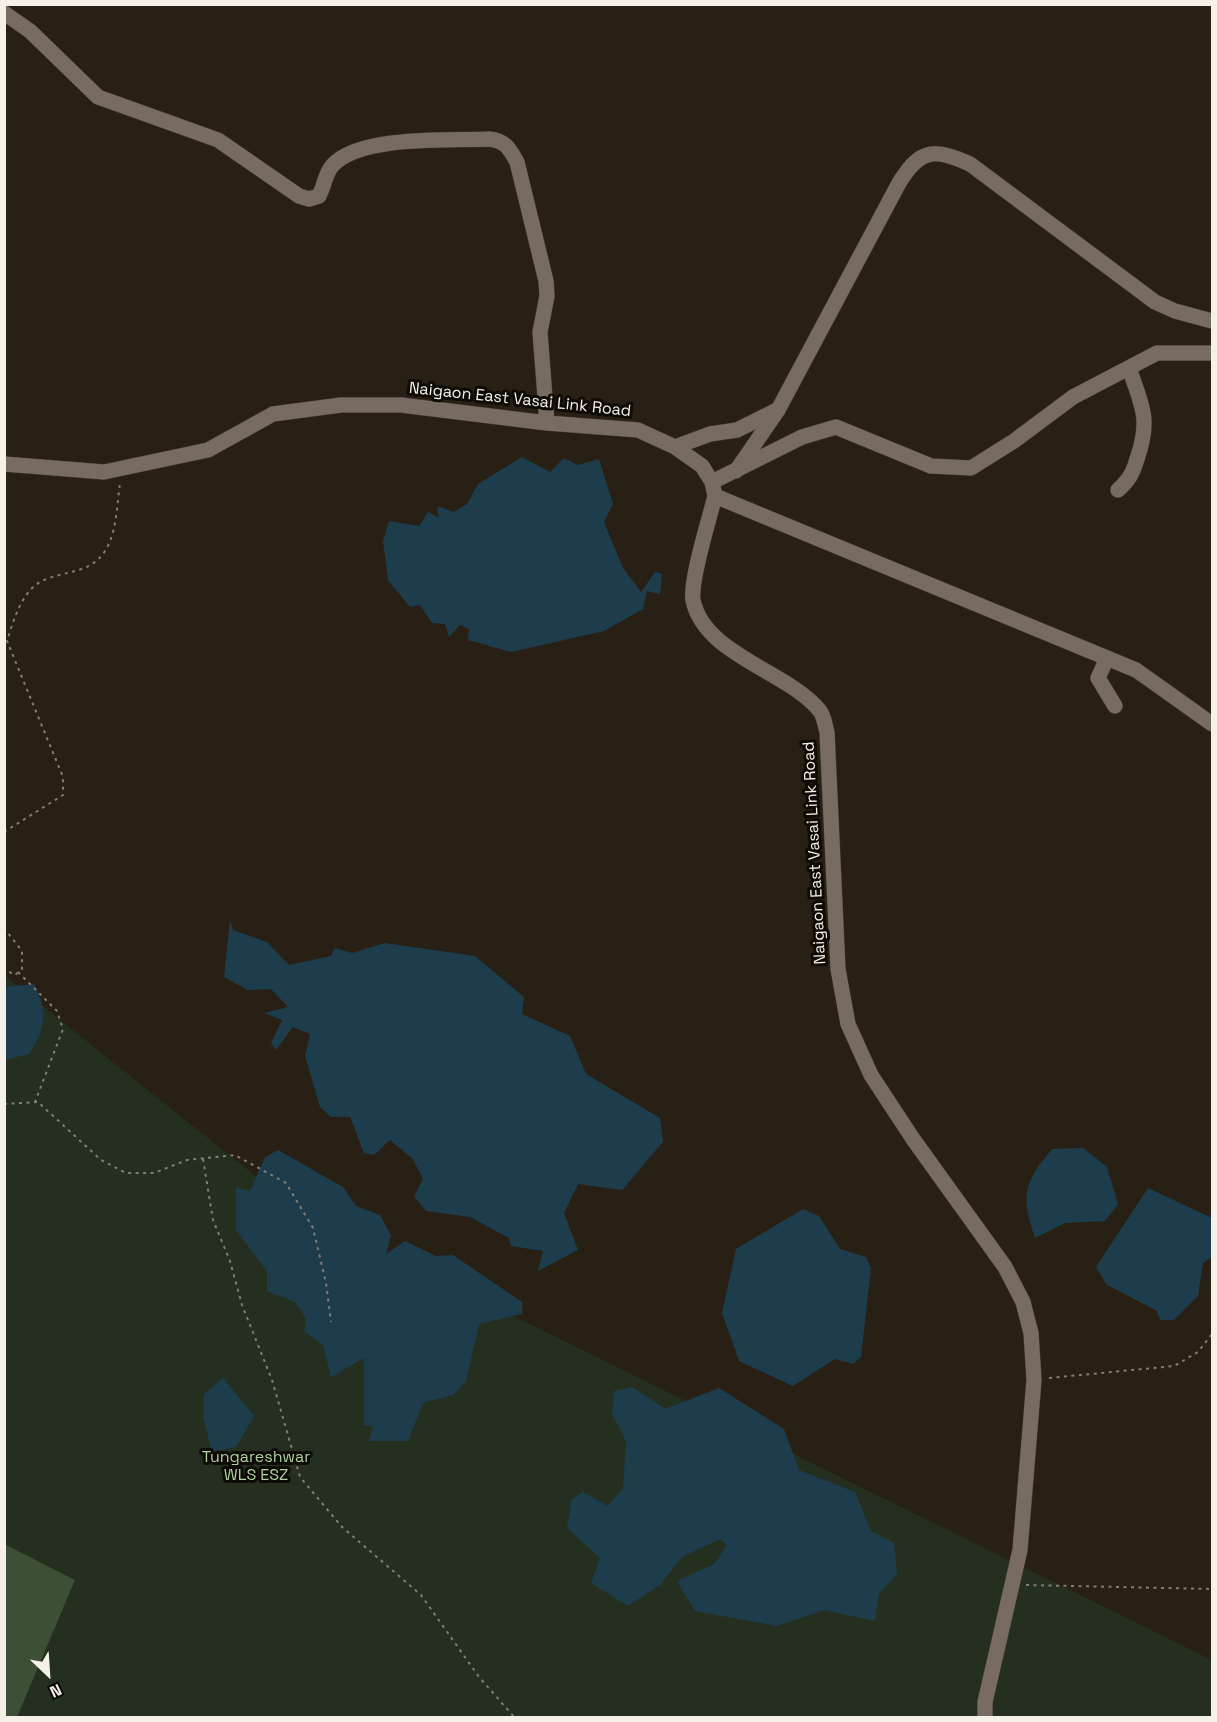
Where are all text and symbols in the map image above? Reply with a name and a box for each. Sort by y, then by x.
street label: Naigaon East Vasai Link Road [408,379,632,421]
street label: Naigaon East Vasai Link Road [800,741,830,965]
park label: Tungareshwar WLS ESZ [202,1448,310,1486]
north arrow [18,1644,78,1704]
text: N [47,1679,65,1703]

